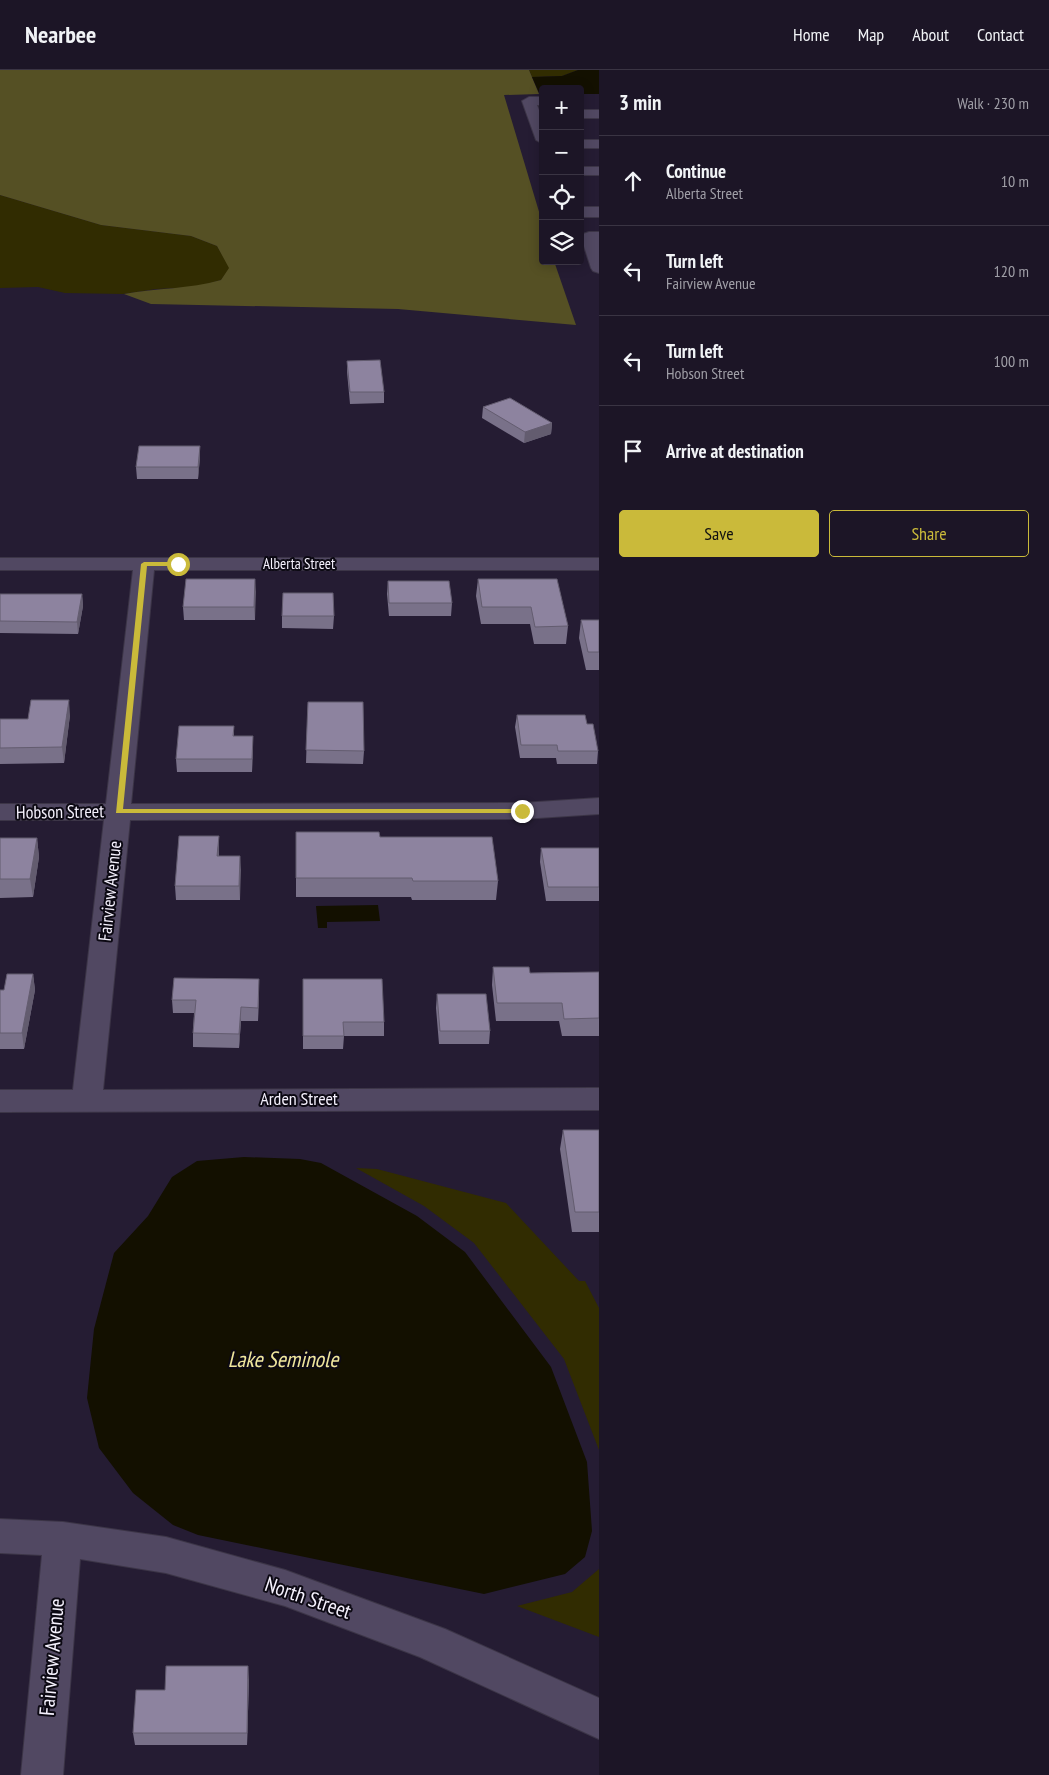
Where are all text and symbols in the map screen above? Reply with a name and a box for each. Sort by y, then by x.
text: Nearbee [25,19,96,50]
text: Home [793,23,830,46]
text: Map [858,23,884,46]
text: About [912,23,949,46]
text: Contact [977,23,1024,46]
map controls [539,85,584,265]
button: + [539,85,584,130]
text: 3 min [619,89,661,116]
text: Walk · 230 m [957,93,1029,113]
button: − [539,130,584,175]
text: Continue [666,159,726,183]
icon: ahead [619,167,647,195]
text: 10 m [1001,171,1029,191]
button: locate [539,175,584,220]
text: Alberta Street [666,183,743,203]
button: layers [539,220,584,265]
text: Turn left [666,249,723,273]
icon: left [619,257,647,285]
text: 120 m [994,261,1029,281]
text: Fairview Avenue [666,273,756,293]
text: Turn left [666,339,723,363]
icon: left [619,347,647,375]
text: 100 m [994,351,1029,371]
text: Hobson Street [666,363,744,383]
icon: arrive [619,437,647,465]
text: Arrive at destination [666,439,804,463]
button: Save [619,510,819,557]
button: Share [829,510,1029,557]
route start [167,553,190,576]
street label: Alberta Street [263,554,335,573]
street label: Hobson Street [16,799,104,824]
route end [511,800,534,823]
street label: Fairview Avenue [93,840,126,942]
street label: Arden Street [260,1087,338,1110]
water label: Lake Seminole [228,1345,340,1373]
street label: North Street [261,1570,355,1625]
street label: Fairview Avenue [33,1597,70,1717]

